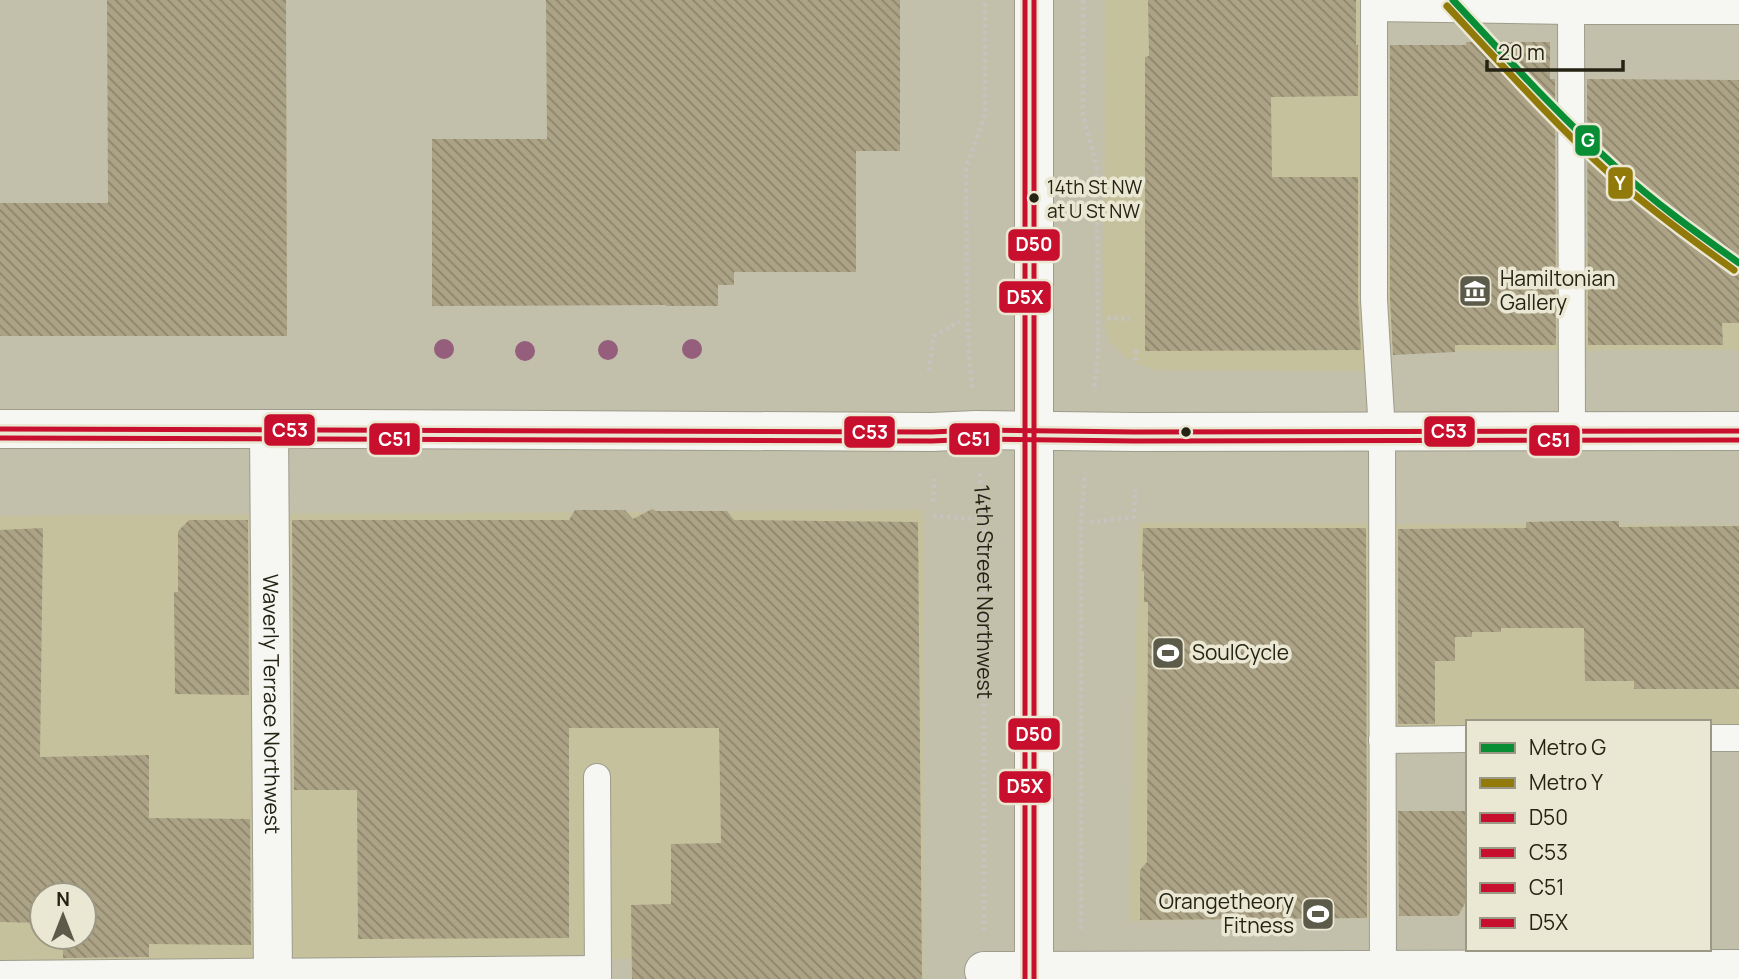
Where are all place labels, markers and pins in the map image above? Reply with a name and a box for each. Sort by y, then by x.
place label: 14th St NW at U St NW [1047,174,1142,224]
marker: 14th St NW at U St NW [1027,191,1041,205]
place label: Hamiltonian Gallery [1500,264,1616,316]
museum icon: Hamiltonian Gallery [1456,272,1494,310]
unlabelled marker [1179,425,1193,439]
sports icon: SoulCycle [1149,634,1187,672]
place label: SoulCycle [1192,638,1289,666]
place label: Orangetheory Fitness [1159,887,1294,939]
sports icon: Orangetheory Fitness [1299,895,1337,933]

